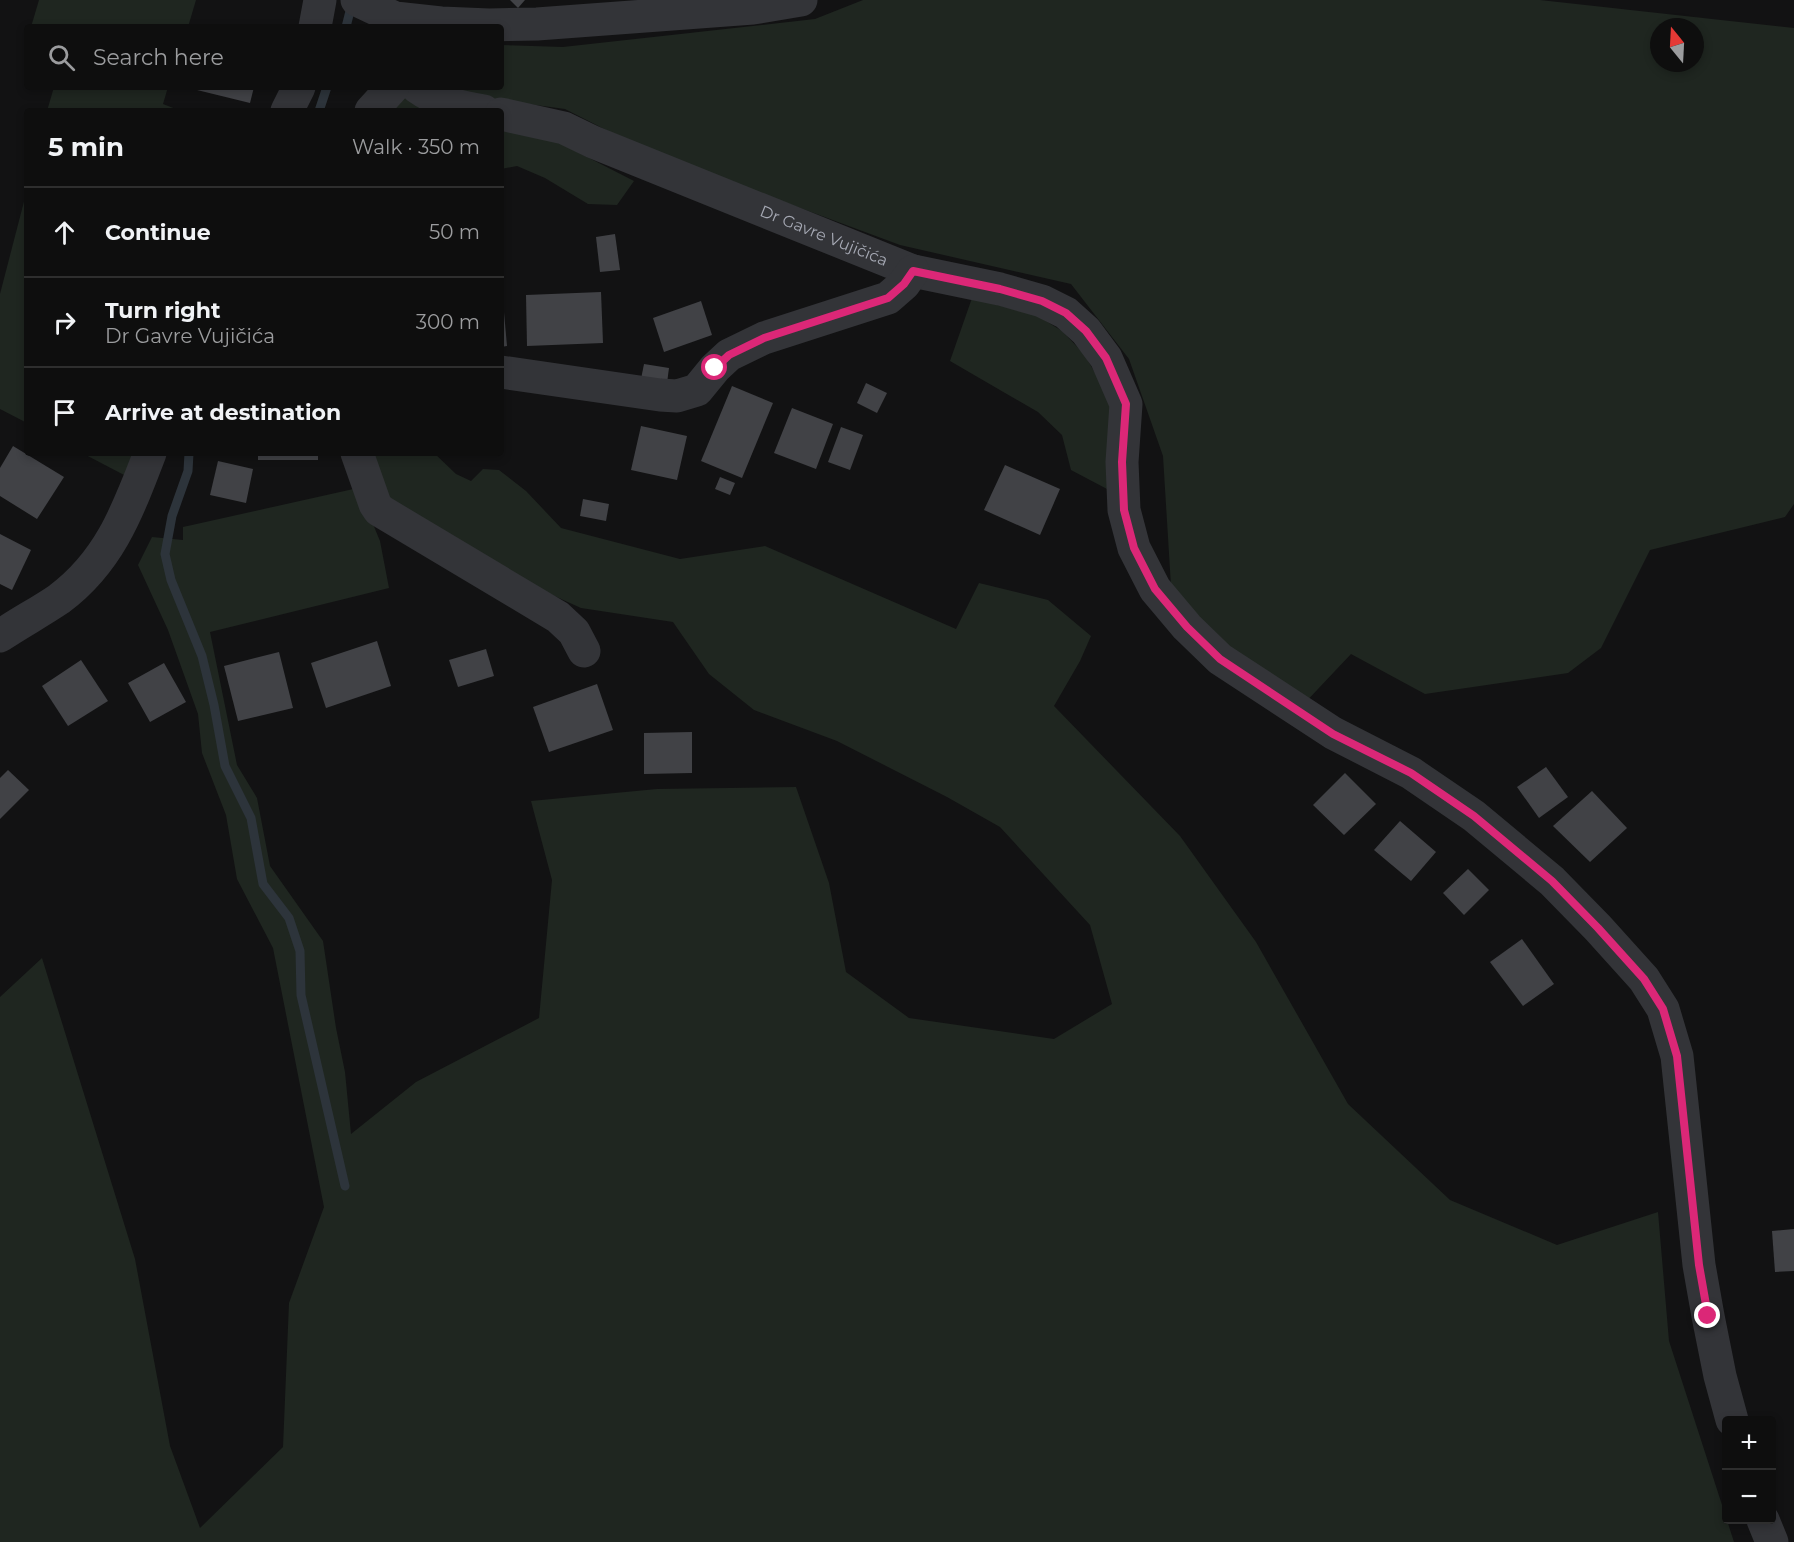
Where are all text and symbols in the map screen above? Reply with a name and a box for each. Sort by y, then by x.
north arrow [1650,18,1704,72]
search box [24,24,504,90]
icon: search [45,41,78,74]
text: Search here [93,44,224,71]
text: 5 min [48,131,124,163]
text: Walk · 350 m [352,135,480,159]
street label: Dr Gavre Vujičića [758,201,891,269]
icon: ahead [48,216,81,249]
text: Continue [105,219,211,246]
text: 50 m [429,220,480,244]
text: Turn right [105,297,220,324]
icon: right [48,306,81,339]
text: 300 m [416,310,480,334]
text: Dr Gavre Vujičića [105,324,275,348]
route start [701,354,727,380]
icon: arrive [48,396,81,429]
text: Arrive at destination [105,399,341,426]
route end [1694,1302,1720,1328]
map controls [1722,1416,1776,1524]
button: + [1722,1416,1776,1470]
button: − [1722,1470,1776,1524]

